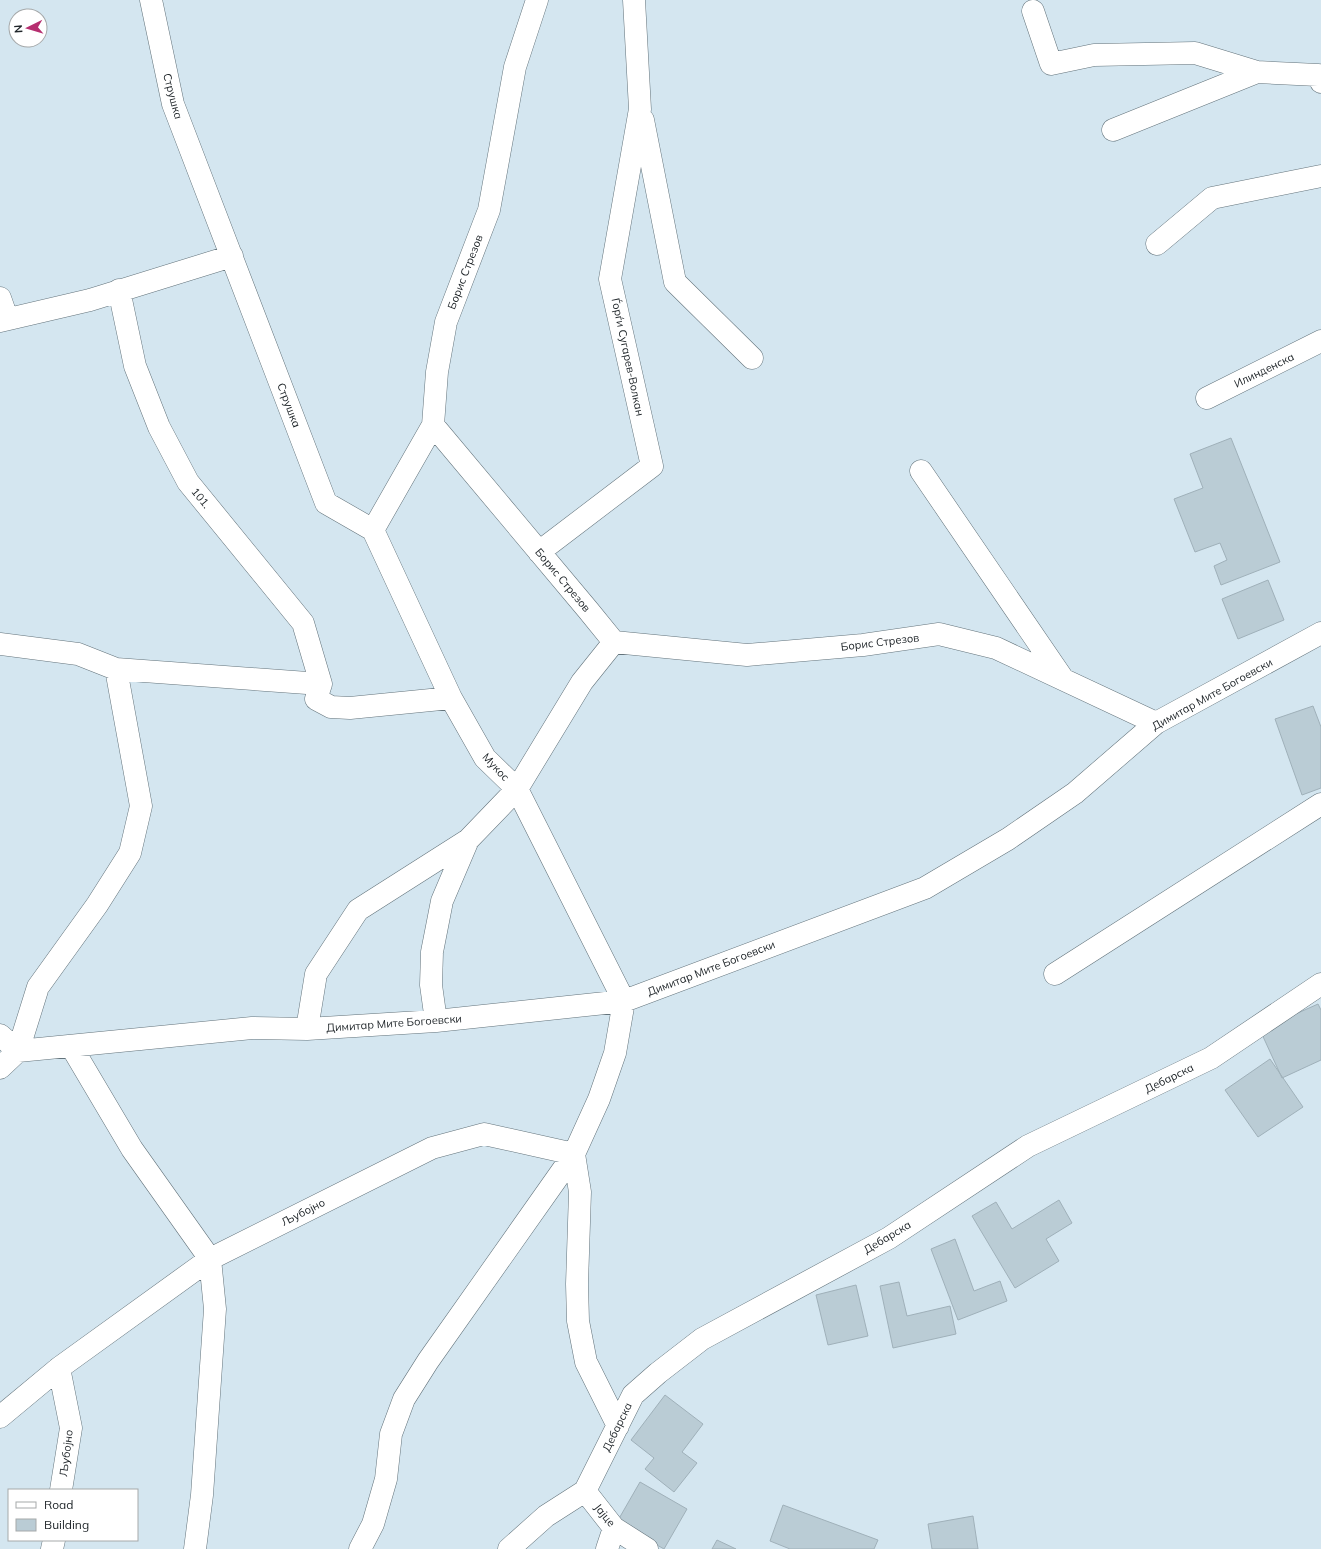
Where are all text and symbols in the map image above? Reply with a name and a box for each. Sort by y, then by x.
north arrow [8,8,48,48]
text: N [11,24,25,34]
street label: Струшка [160,72,186,120]
street label: Борис Стрезов [444,233,486,311]
street label: Ѓорѓи Сугарев-Волкан [609,297,647,417]
street label: Илинденска [1232,349,1296,391]
street label: Струшка [274,381,304,429]
street label: 101. [189,485,213,511]
street label: Борис Стрезов [532,545,594,615]
street label: Борис Стрезов [840,630,920,654]
street label: Димитар Мите Богоевски [1149,655,1275,733]
street label: Мукос [480,750,513,784]
street label: Димитар Мите Богоевски [645,937,777,999]
street label: Димитар Мите Богоевски [326,1011,462,1035]
street label: Дебарска [1142,1060,1196,1096]
street label: Љубојно [279,1195,327,1229]
street label: Дебарска [861,1217,913,1257]
street label: Дебарска [599,1400,635,1454]
street label: Љубојно [56,1429,76,1477]
legend [8,1489,138,1541]
text: Road [44,1497,73,1512]
street label: Јајце [591,1501,619,1529]
text: Building [44,1517,89,1532]

